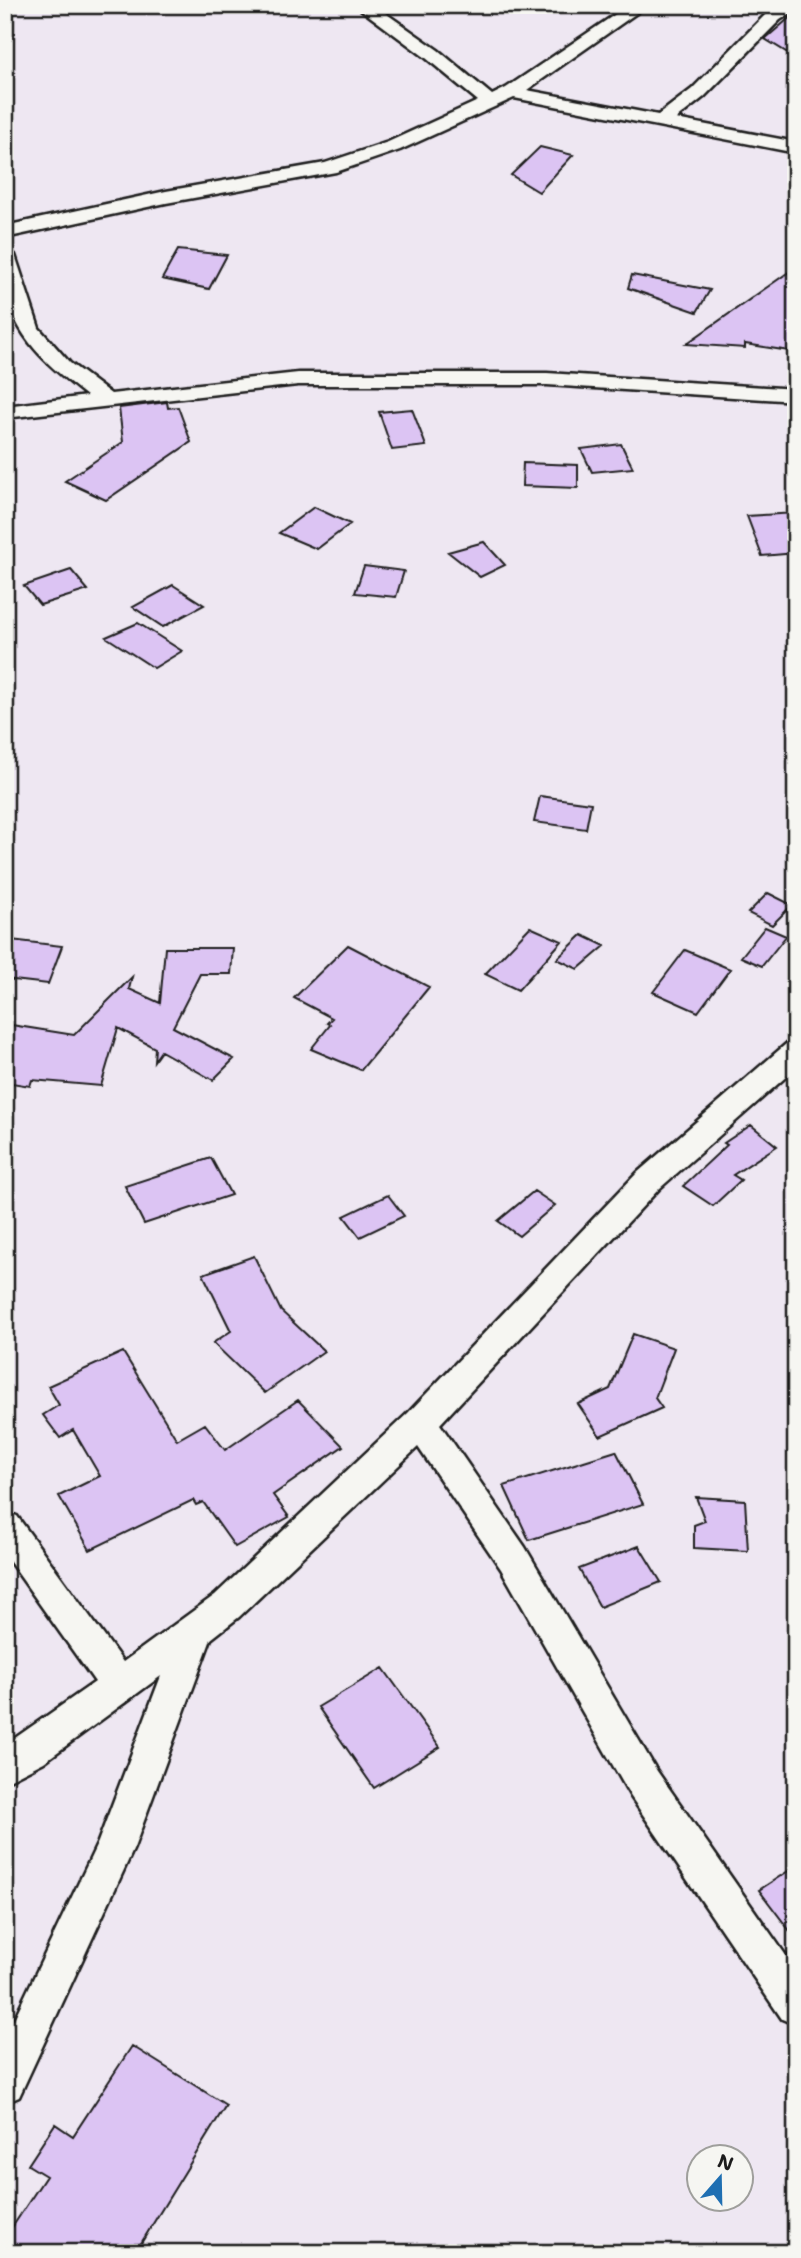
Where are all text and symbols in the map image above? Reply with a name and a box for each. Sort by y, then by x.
north arrow [686,2142,756,2212]
text: N [714,2148,737,2177]

